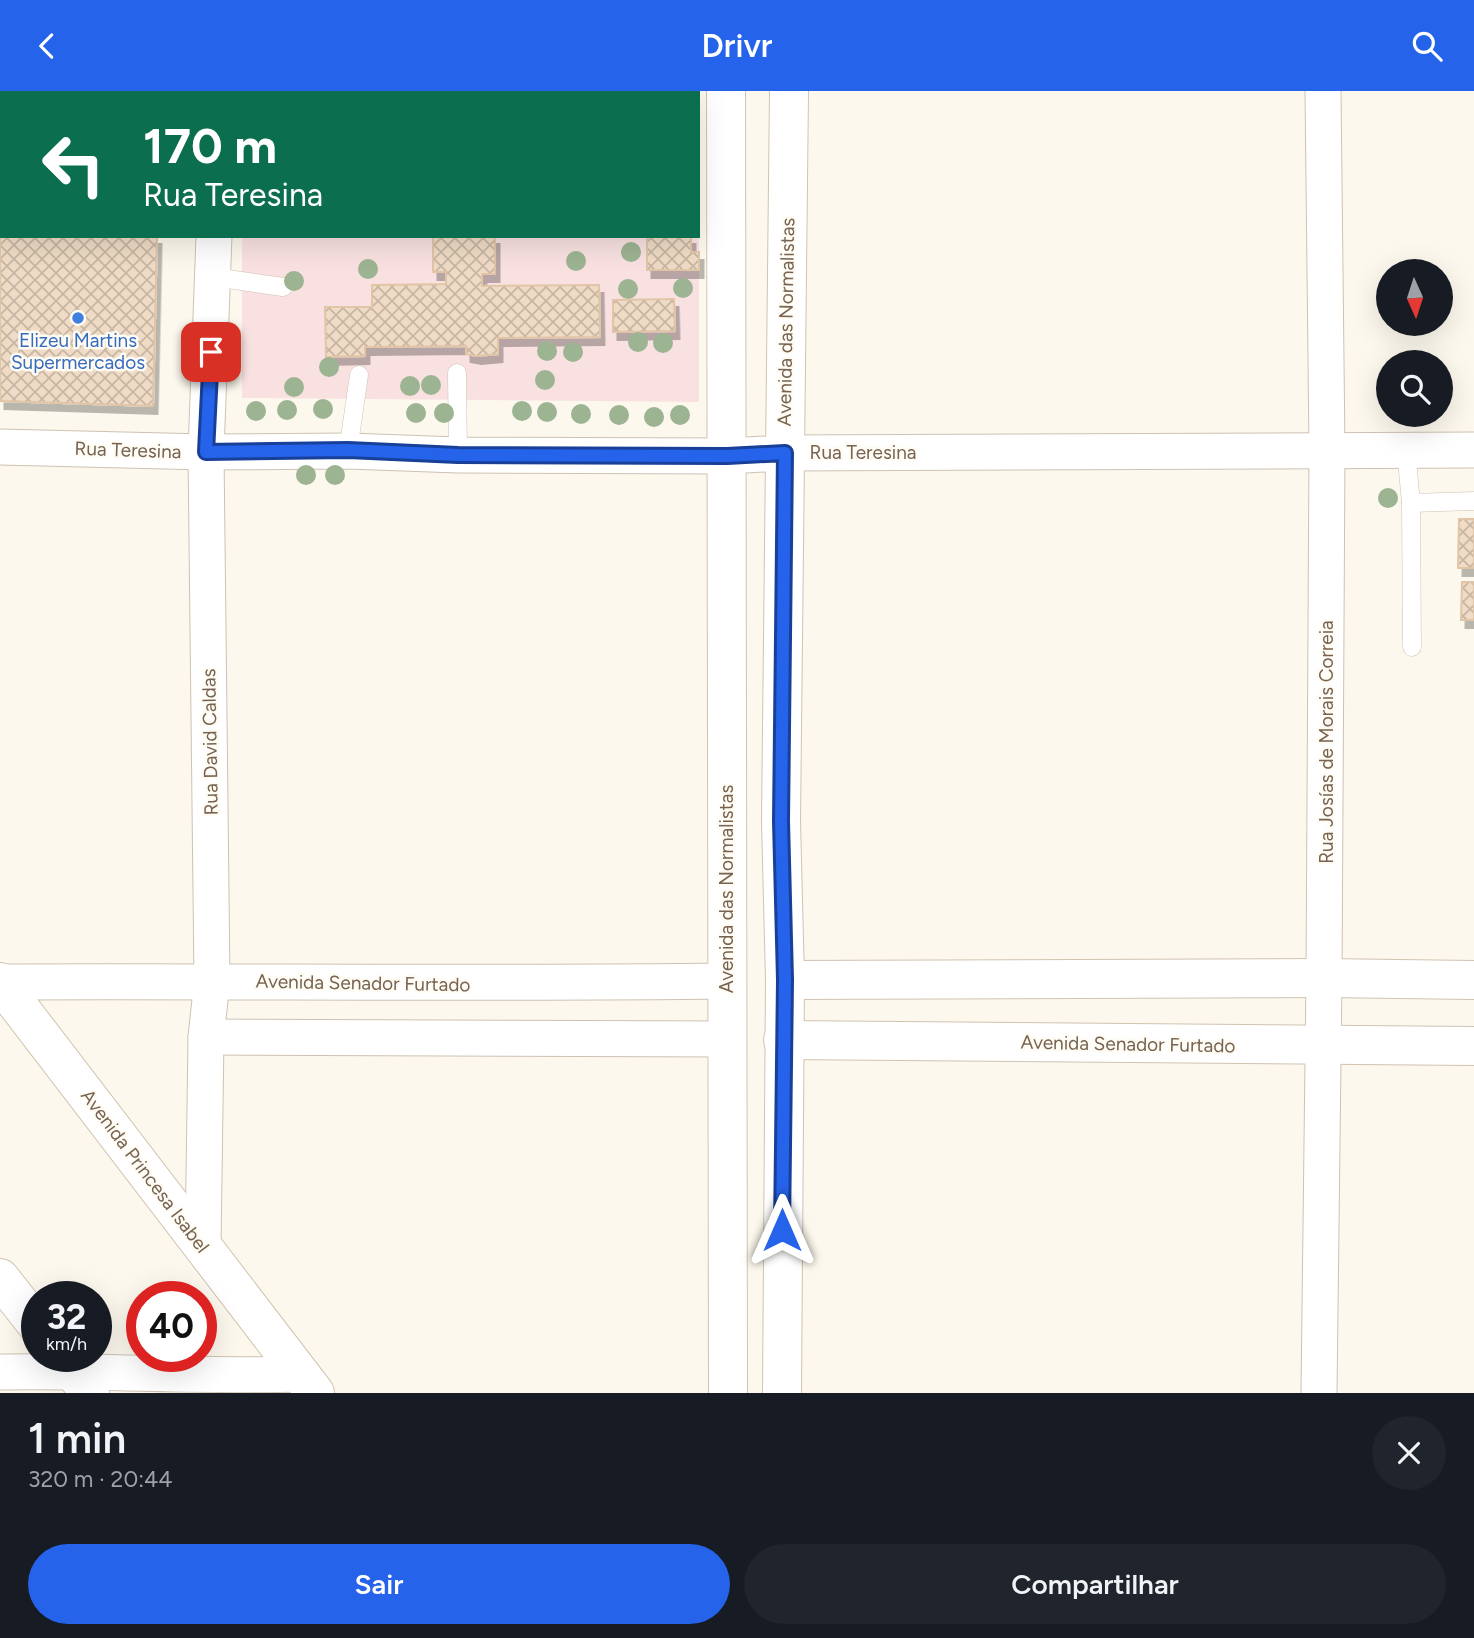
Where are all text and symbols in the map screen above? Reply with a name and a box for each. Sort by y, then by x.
icon: back [28,27,66,65]
text: Drivr [702,27,772,65]
icon: search [1408,27,1446,65]
text: 170 m [143,116,277,175]
icon: left [28,119,119,210]
text: Rua Teresina [143,176,323,214]
street label: Avenida das Normalistas [773,217,799,427]
north arrow [1376,259,1452,336]
map controls [1376,259,1453,427]
marker: Elizeu Martins Supermercados [70,310,86,326]
pin [181,322,241,382]
place label: Elizeu Martins Supermercados [11,329,145,374]
icon: arrive [192,333,230,371]
button: search [1376,350,1453,427]
street label: Rua Teresina [74,437,182,463]
street label: Rua Teresina [810,441,916,464]
street label: Rua Josías de Morais Correia [1315,620,1338,864]
street label: Rua David Caldas [197,668,223,816]
street label: Avenida das Normalistas [715,785,738,993]
street label: Avenida Senador Furtado [255,970,471,996]
street label: Avenida Senador Furtado [1020,1031,1236,1057]
street label: Avenida Princesa Isabel [76,1085,214,1257]
position arrow [745,1193,819,1267]
speed limit sign: 40 [126,1281,217,1372]
text: 32 [47,1296,86,1338]
text: km/h [46,1333,87,1355]
text: 1 min [28,1413,126,1464]
button: close [1372,1416,1446,1490]
text: 320 m · 20:44 [28,1465,173,1493]
button: Sair [28,1544,730,1624]
button: Compartilhar [744,1544,1446,1624]

